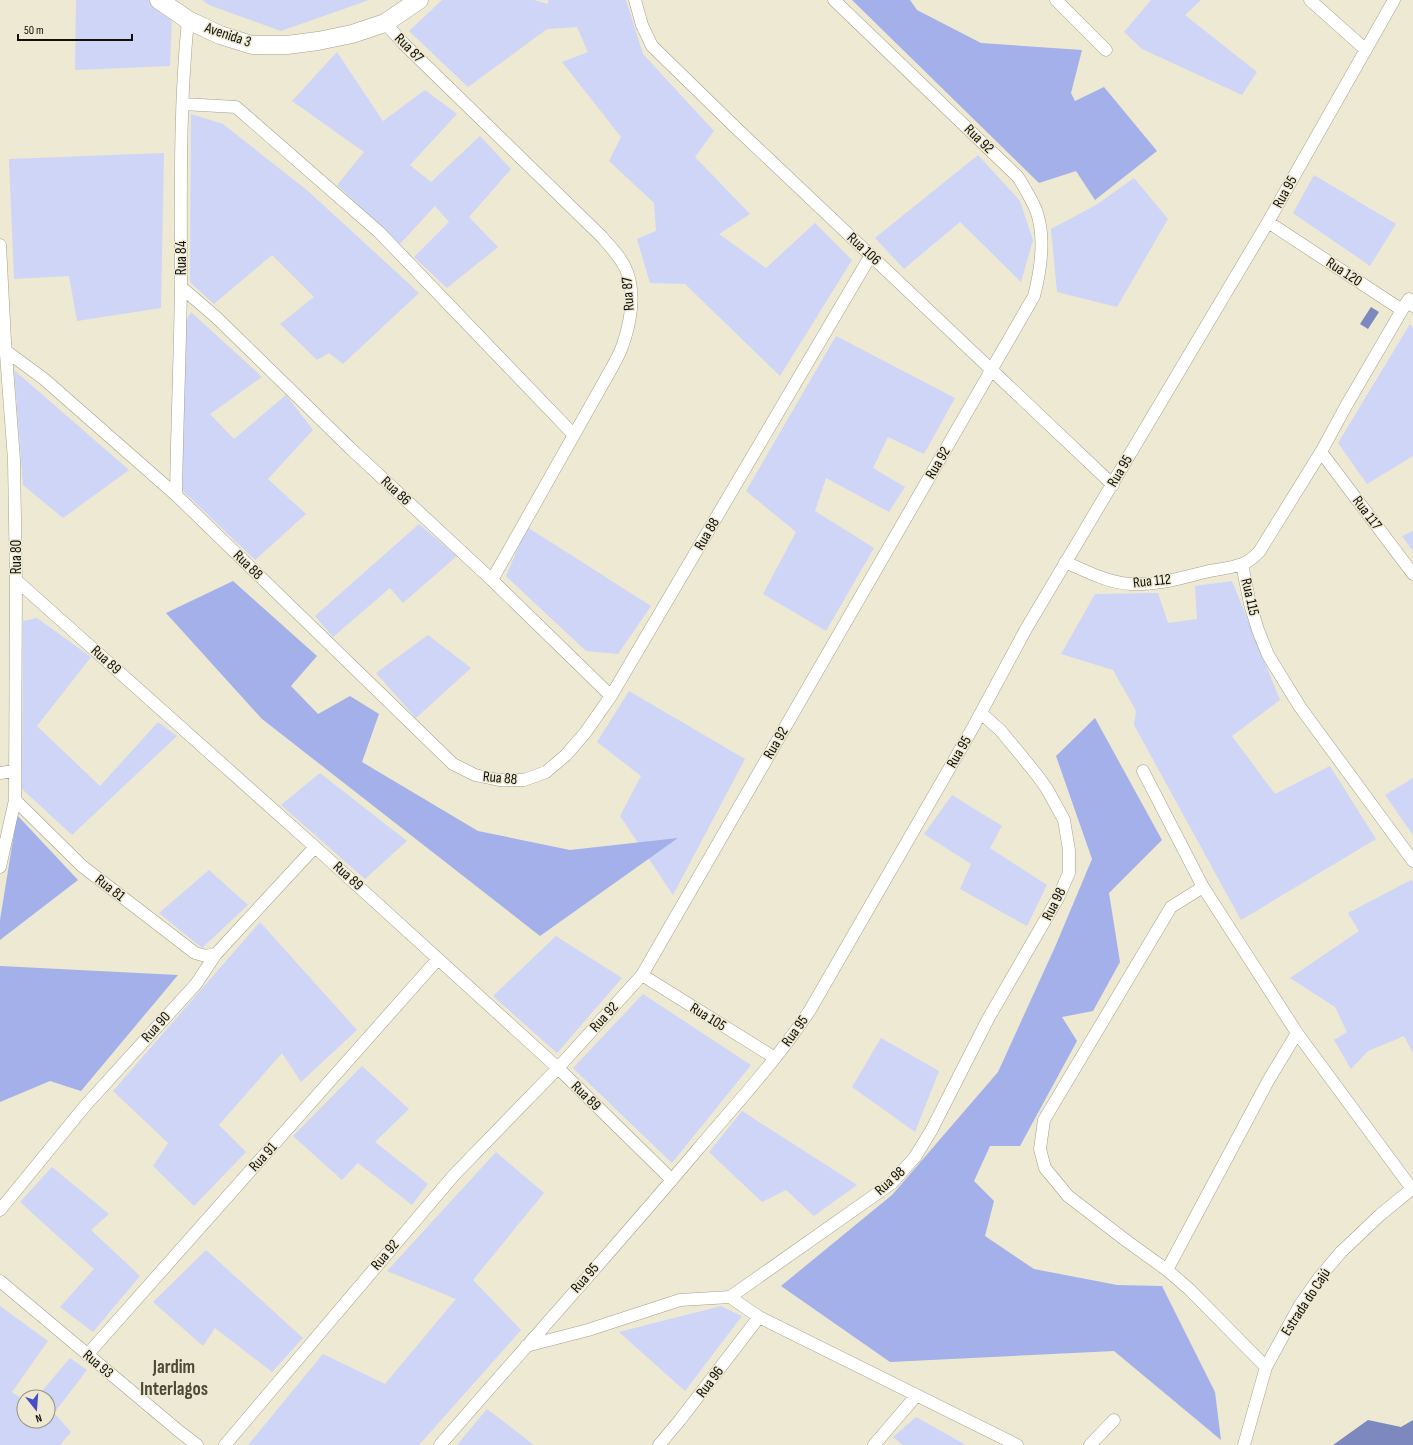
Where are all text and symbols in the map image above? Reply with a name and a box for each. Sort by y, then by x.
scale bar [18,16,132,42]
street label: Avenida 3 [201,18,254,52]
text: 50 m [24,23,44,38]
street label: Rua 87 [390,29,428,67]
street label: Rua 92 [960,120,998,158]
street label: Rua 95 [1268,173,1302,211]
street label: Rua 106 [843,228,885,270]
street label: Rua 84 [172,241,191,275]
street label: Rua 120 [1322,253,1366,291]
street label: Rua 87 [617,276,639,312]
street label: Rua 92 [921,443,955,483]
street label: Rua 95 [1103,452,1137,490]
street label: Rua 86 [377,472,415,510]
street label: Rua 117 [1348,492,1386,534]
street label: Rua 88 [690,514,724,554]
street label: Rua 80 [7,540,26,574]
street label: Rua 88 [229,546,267,584]
street label: Rua 112 [1132,570,1172,592]
street label: Rua 115 [1236,576,1264,618]
street label: Rua 89 [87,641,125,679]
street label: Rua 92 [759,723,793,763]
street label: Rua 95 [942,733,976,771]
street label: Rua 88 [482,767,518,789]
street label: Rua 89 [329,857,367,895]
street label: Rua 81 [91,870,130,906]
street label: Rua 98 [1038,884,1070,924]
street label: Rua 92 [585,998,623,1036]
street label: Rua 105 [686,999,730,1035]
street label: Rua 90 [137,1008,175,1046]
street label: Rua 95 [777,1012,813,1050]
street label: Rua 89 [567,1077,605,1115]
street label: Rua 91 [245,1138,282,1176]
street label: Rua 98 [871,1162,909,1200]
street label: Rua 92 [367,1236,403,1274]
street label: Rua 95 [567,1259,603,1297]
street label: Estrada do Cajú [1277,1265,1335,1339]
street label: Rua 93 [79,1346,117,1382]
district label: Jardim Interlagos [140,1356,208,1401]
street label: Rua 96 [692,1362,728,1402]
north arrow [16,1389,56,1429]
text: N [34,1411,43,1425]

